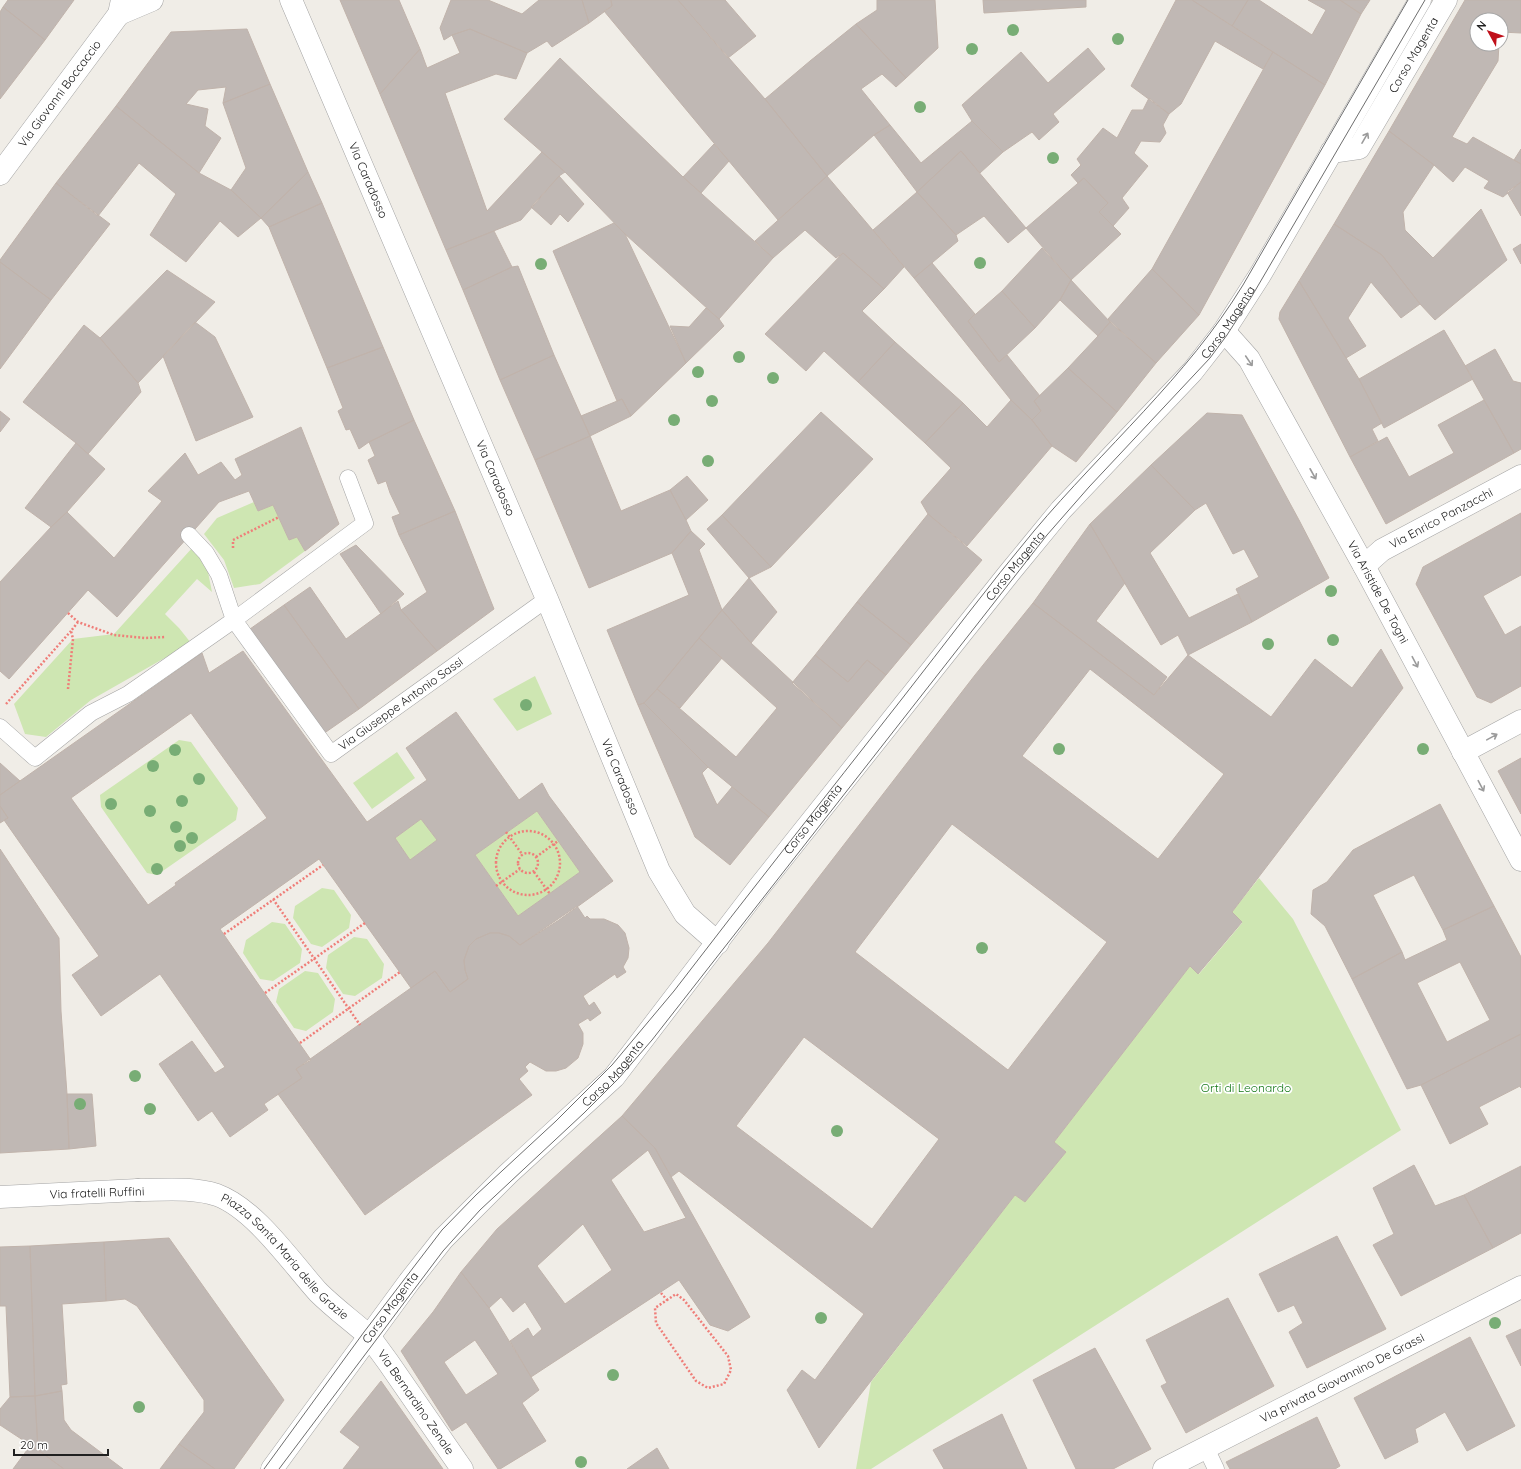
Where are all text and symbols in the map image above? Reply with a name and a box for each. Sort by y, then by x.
north arrow [1469,12,1509,52]
street label: Corso Magenta [1385,14,1441,96]
text: N [1473,18,1489,33]
street label: Via Giovanni Boccaccio [15,37,104,150]
one-way arrow [1361,132,1369,144]
street label: Via Caradosso [346,140,391,220]
street label: Corso Magenta [1197,283,1258,362]
one-way arrow [1245,355,1253,366]
street label: Via Caradosso [473,438,519,518]
one-way arrow [1310,468,1317,480]
street label: Via Enrico Panzacchi [1387,484,1495,552]
street label: Corso Magenta [982,528,1048,604]
street label: Via Aristide De Togni [1344,538,1412,646]
street label: Via Giuseppe Antonio Sassi [335,654,466,753]
one-way arrow [1412,656,1420,668]
one-way arrow [1486,733,1498,740]
street label: Via Caradosso [598,737,643,817]
one-way arrow [1478,780,1486,792]
street label: Corso Magenta [780,781,845,857]
street label: Corso Magenta [578,1037,647,1110]
park label: Orti di Leonardo [1201,1080,1291,1095]
street label: Via fratelli Ruffini [49,1183,145,1202]
street label: Piazza Santa Maria delle Grazie [219,1190,352,1323]
street label: Corso Magenta [358,1268,421,1346]
street label: Via privata Giovannino De Grassi [1257,1330,1427,1426]
street label: Via Bernardino Zenale [374,1346,458,1457]
scale bar [14,1431,108,1457]
text: 20 m [20,1437,48,1452]

